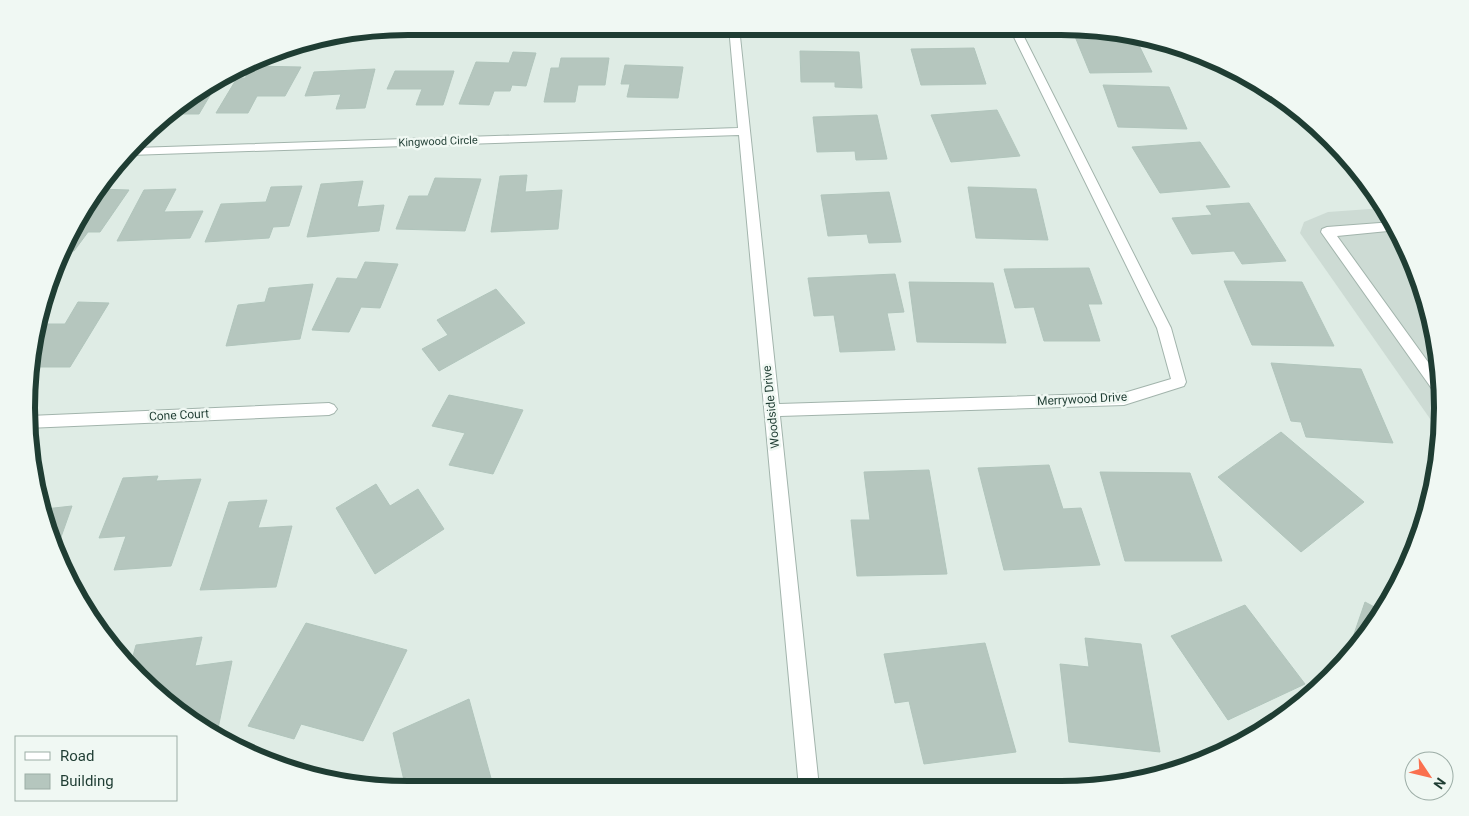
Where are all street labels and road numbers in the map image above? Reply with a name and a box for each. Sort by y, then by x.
street label: Kingwood Circle [398,134,478,149]
street label: Woodside Drive [760,365,782,449]
street label: Merrywood Drive [1037,390,1127,408]
street label: Cone Court [149,406,209,424]

